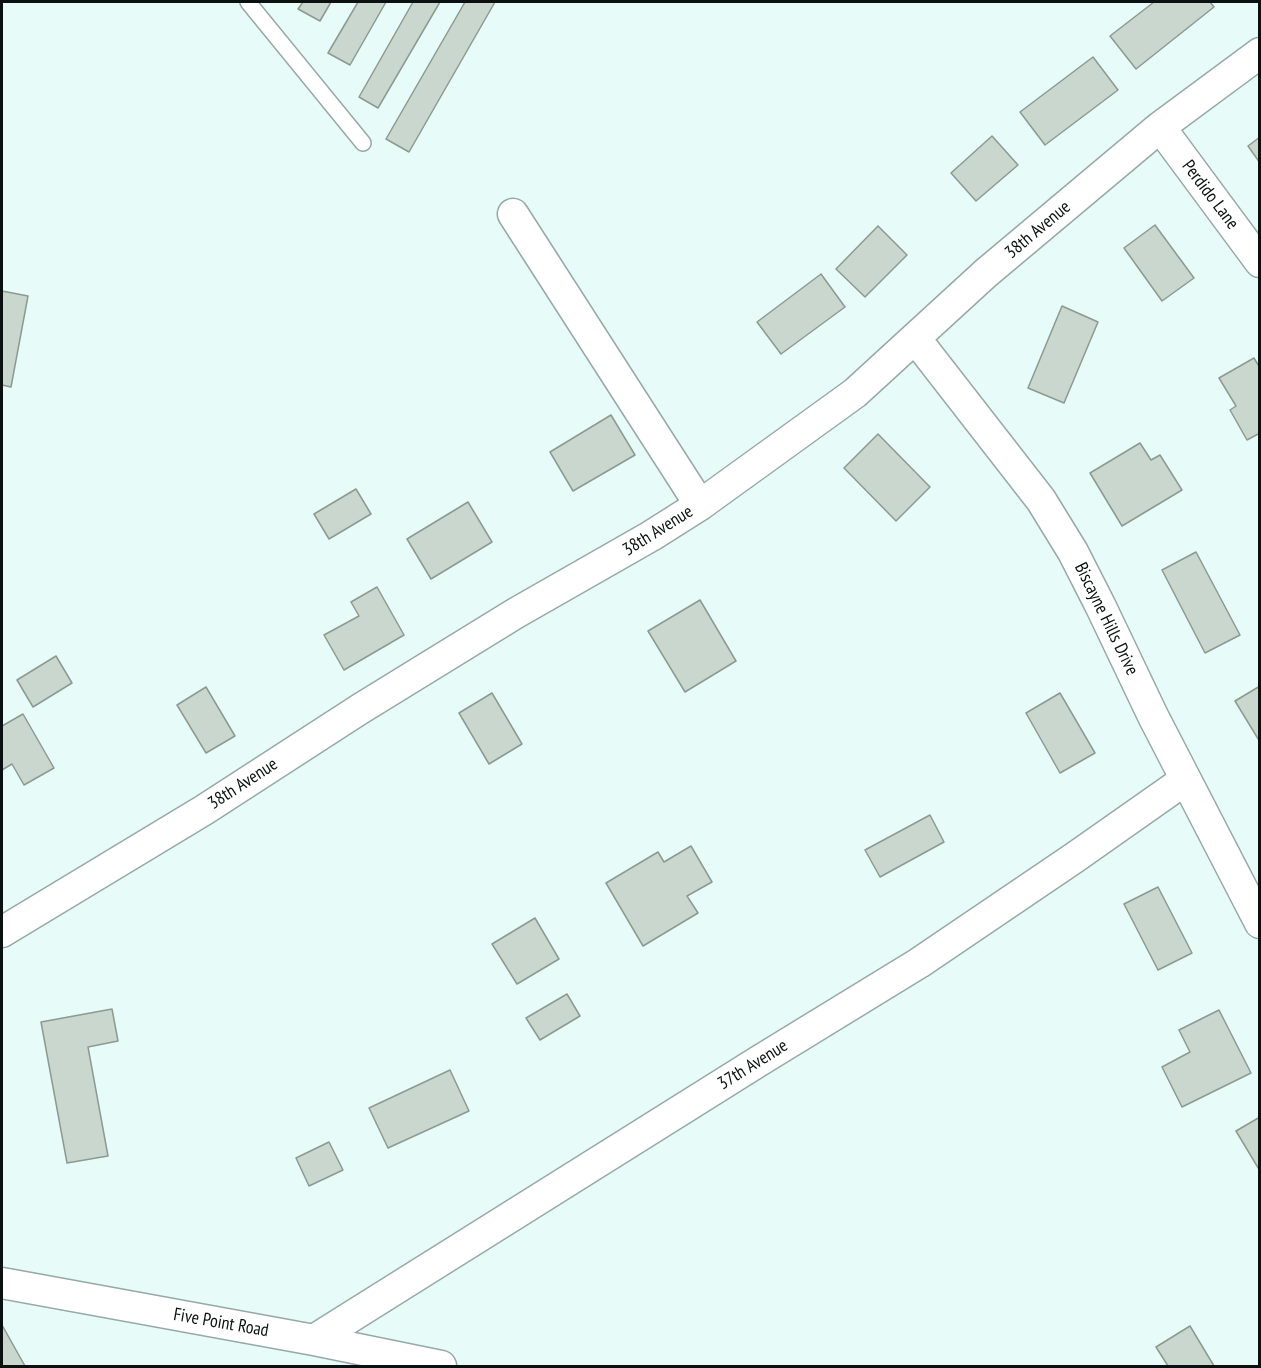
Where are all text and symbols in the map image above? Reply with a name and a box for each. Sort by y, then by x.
street label: Perdido Lane [1177,156,1243,234]
street label: 38th Avenue [1001,197,1075,263]
street label: 38th Avenue [619,501,697,561]
street label: Biscayne Hills Drive [1069,559,1143,679]
street label: 38th Avenue [204,754,282,814]
street label: 37th Avenue [714,1035,792,1095]
street label: Five Point Road [172,1304,270,1342]

